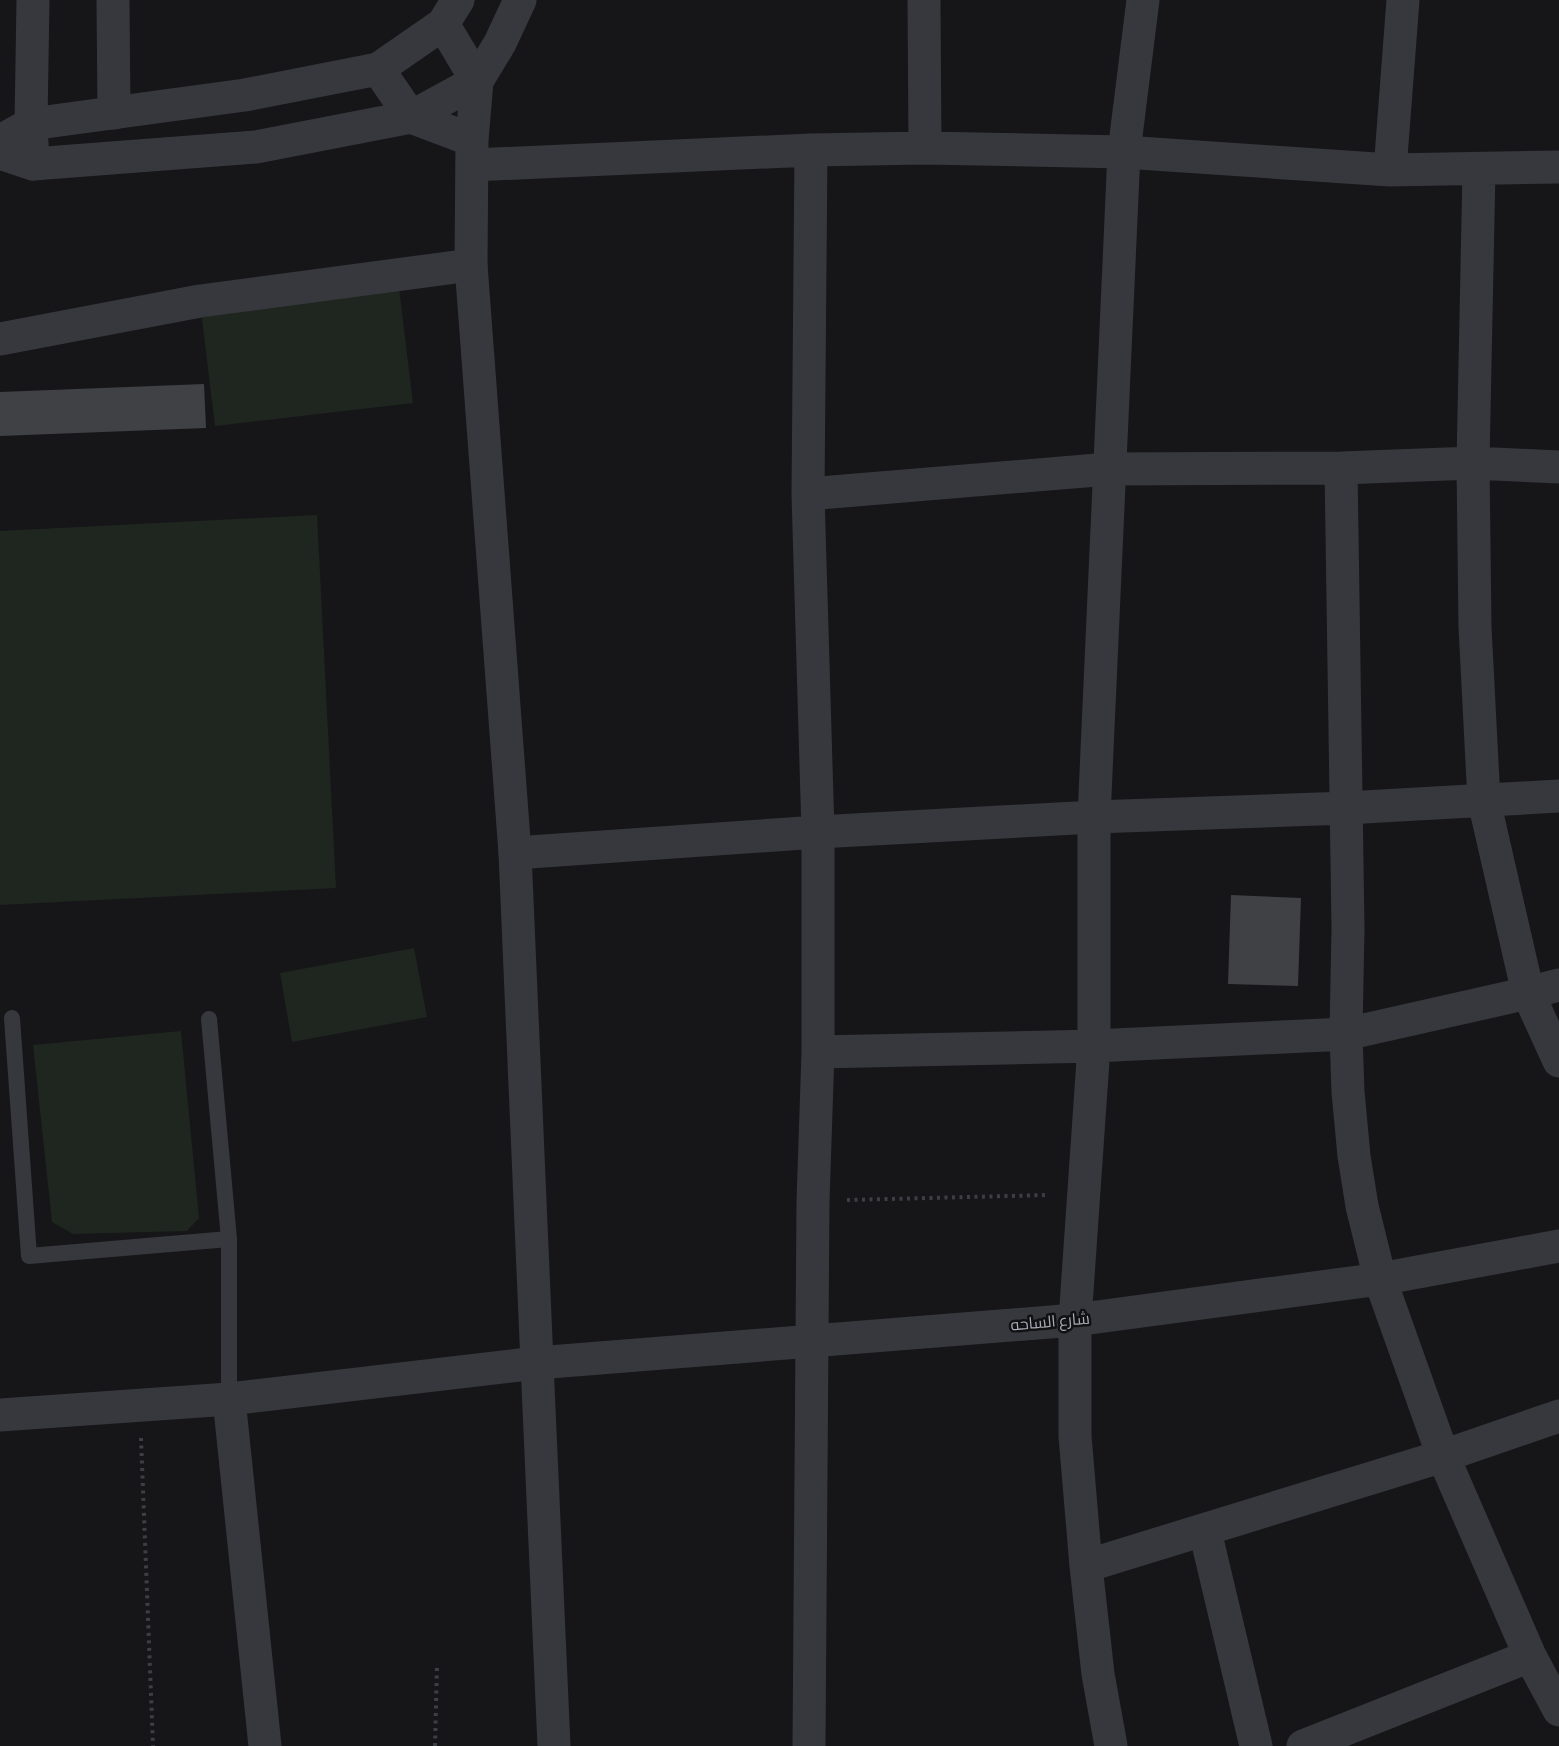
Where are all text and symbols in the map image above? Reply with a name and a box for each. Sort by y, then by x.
street label: شارع الساحه [1010,1308,1091,1336]

